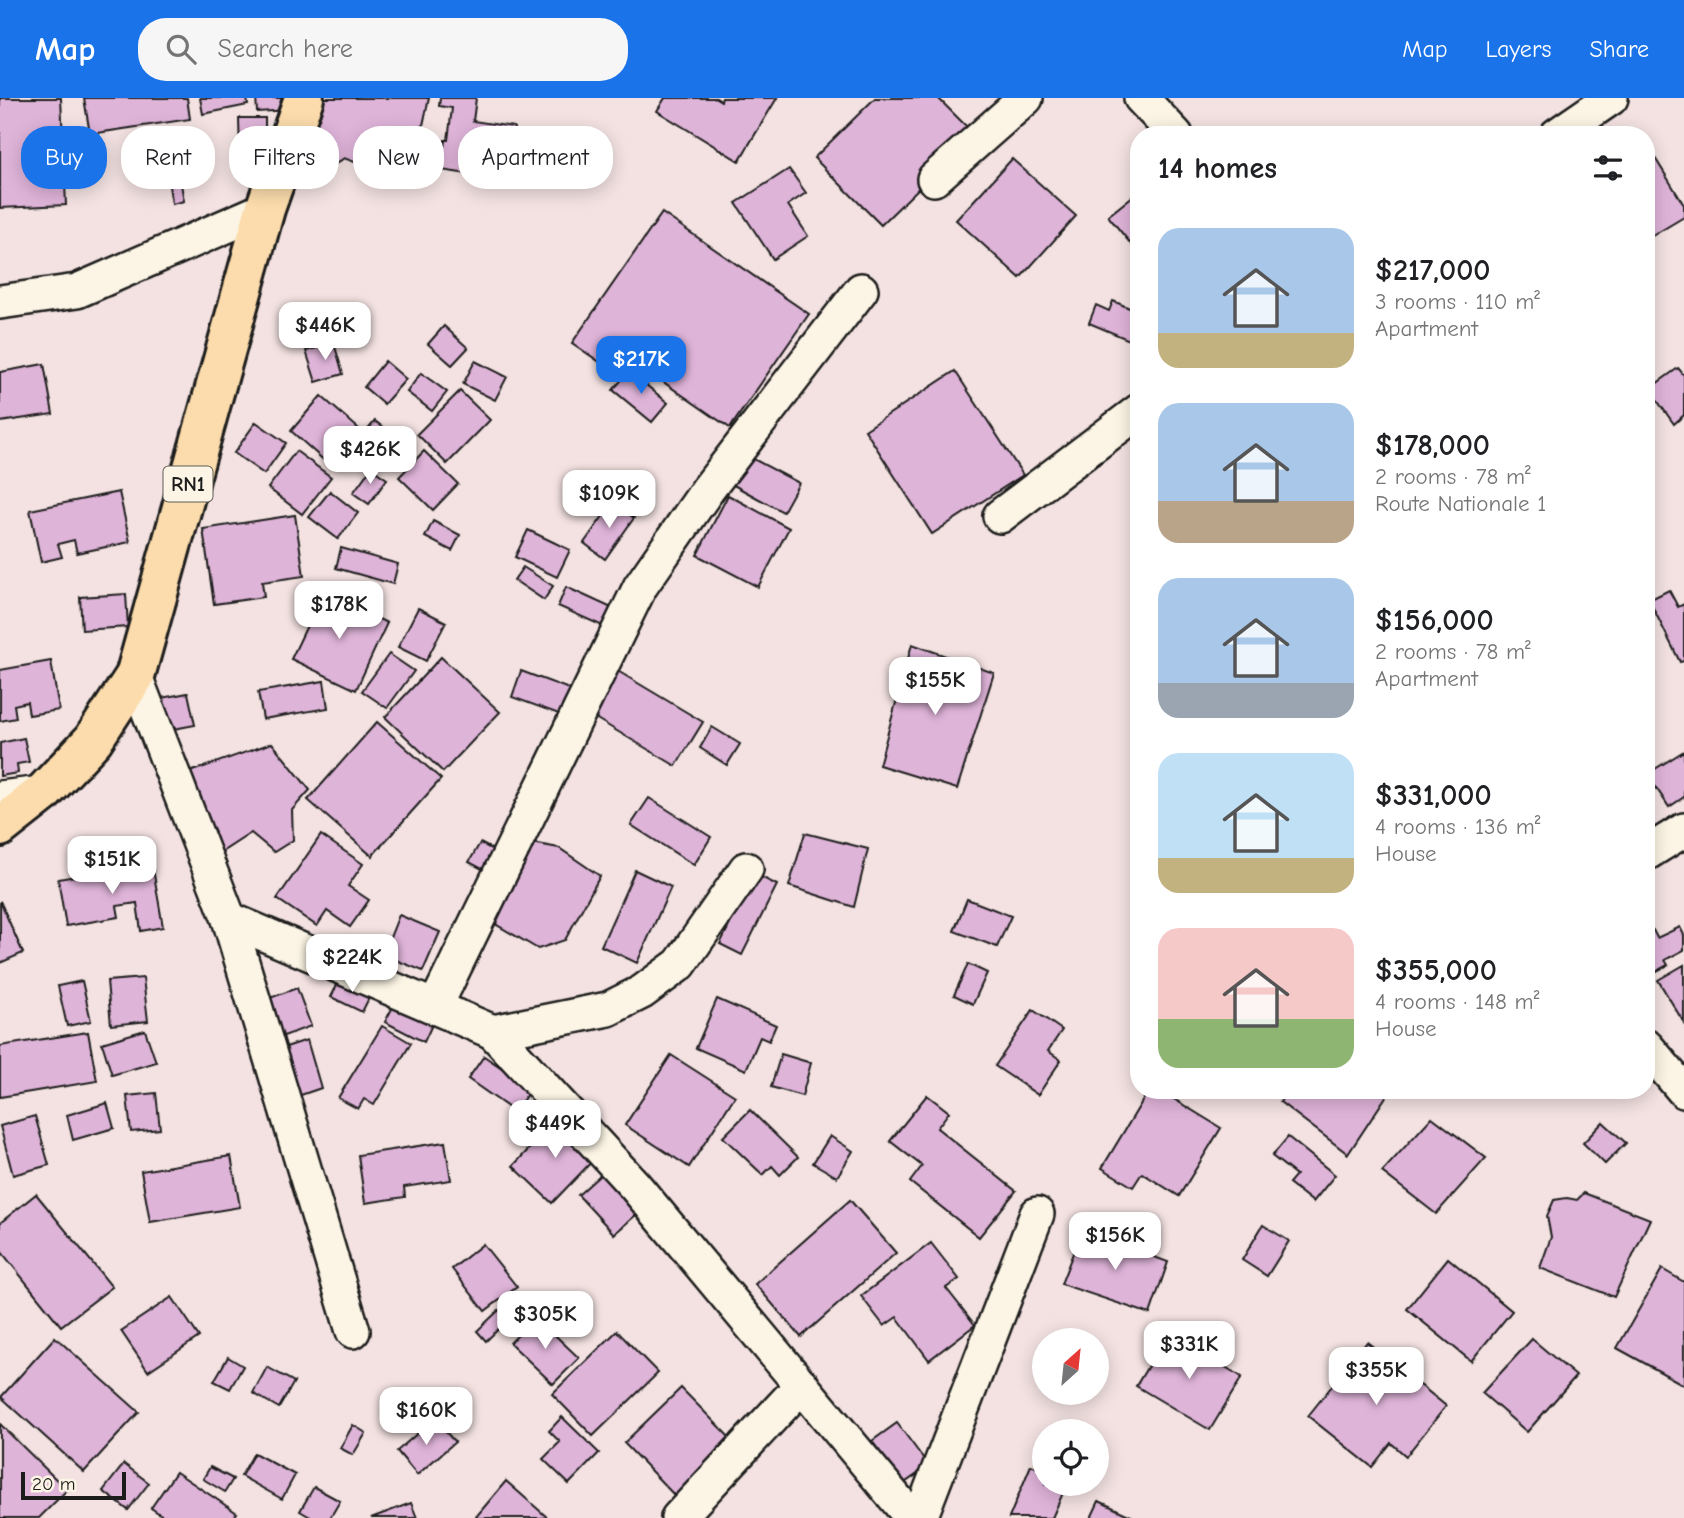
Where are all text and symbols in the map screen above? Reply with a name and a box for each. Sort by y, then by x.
search box [138,18,628,81]
text: Map [35,30,96,68]
icon: search [162,30,200,68]
text: Search here [218,34,353,64]
text: Map [1402,35,1448,63]
text: Layers [1486,35,1551,63]
text: Share [1589,35,1649,63]
chip: Buy [21,126,107,189]
chip: Rent [121,126,215,189]
chip: Filters [229,126,339,189]
chip: New [353,126,444,189]
chip: Apartment [458,126,613,189]
icon: filters [1589,149,1627,187]
text: 14 homes [1158,151,1277,186]
text: $217,000 [1375,253,1491,288]
icon: home [1214,256,1298,340]
text: 3 rooms · 110 m² [1375,288,1540,315]
pin: $446K [276,302,374,362]
text: $446K [295,311,355,338]
text: Apartment [1375,315,1478,342]
pin: $217K [592,336,690,396]
text: $217K [612,345,670,372]
pin: $426K [321,426,419,486]
text: $178,000 [1375,428,1490,463]
icon: home [1214,431,1298,515]
text: $426K [339,435,401,462]
text: 2 rooms · 78 m² [1375,463,1531,490]
road number: RN1 [164,466,212,502]
pin: $109K [560,470,658,530]
text: $109K [578,479,640,506]
text: Route Nationale 1 [1375,490,1546,517]
pin: $178K [290,582,388,641]
text: $178K [310,590,368,617]
text: $156,000 [1375,603,1494,638]
icon: home [1214,606,1298,690]
text: 2 rooms · 78 m² [1375,638,1531,665]
pin: $155K [886,658,984,717]
text: Apartment [1375,665,1478,692]
text: $155K [905,666,965,693]
text: $331,000 [1375,778,1492,813]
icon: home [1214,781,1298,865]
text: 4 rooms · 136 m² [1375,813,1541,840]
pin: $151K [63,836,161,896]
text: House [1375,840,1437,867]
text: $151K [83,845,141,872]
pin: $224K [303,934,401,994]
text: $224K [322,943,382,970]
text: $355,000 [1375,953,1497,988]
icon: home [1214,956,1298,1040]
text: 4 rooms · 148 m² [1375,988,1539,1015]
text: House [1375,1015,1437,1042]
pin: $449K [506,1100,604,1160]
text: $449K [525,1109,585,1136]
pin: $156K [1066,1212,1164,1272]
text: $156K [1085,1221,1145,1248]
pin: $305K [496,1292,594,1351]
text: $305K [513,1300,577,1327]
pin: $331K [1140,1322,1238,1381]
north arrow [1032,1328,1110,1405]
map controls [1032,1328,1109,1496]
text: $331K [1160,1330,1218,1357]
pin: $355K [1327,1348,1425,1407]
text: $355K [1345,1356,1407,1383]
pin: $160K [377,1388,475,1447]
text: $160K [395,1396,457,1423]
button: locate [1032,1419,1109,1496]
scale bar [21,1469,126,1501]
text: 20 m [32,1473,76,1495]

